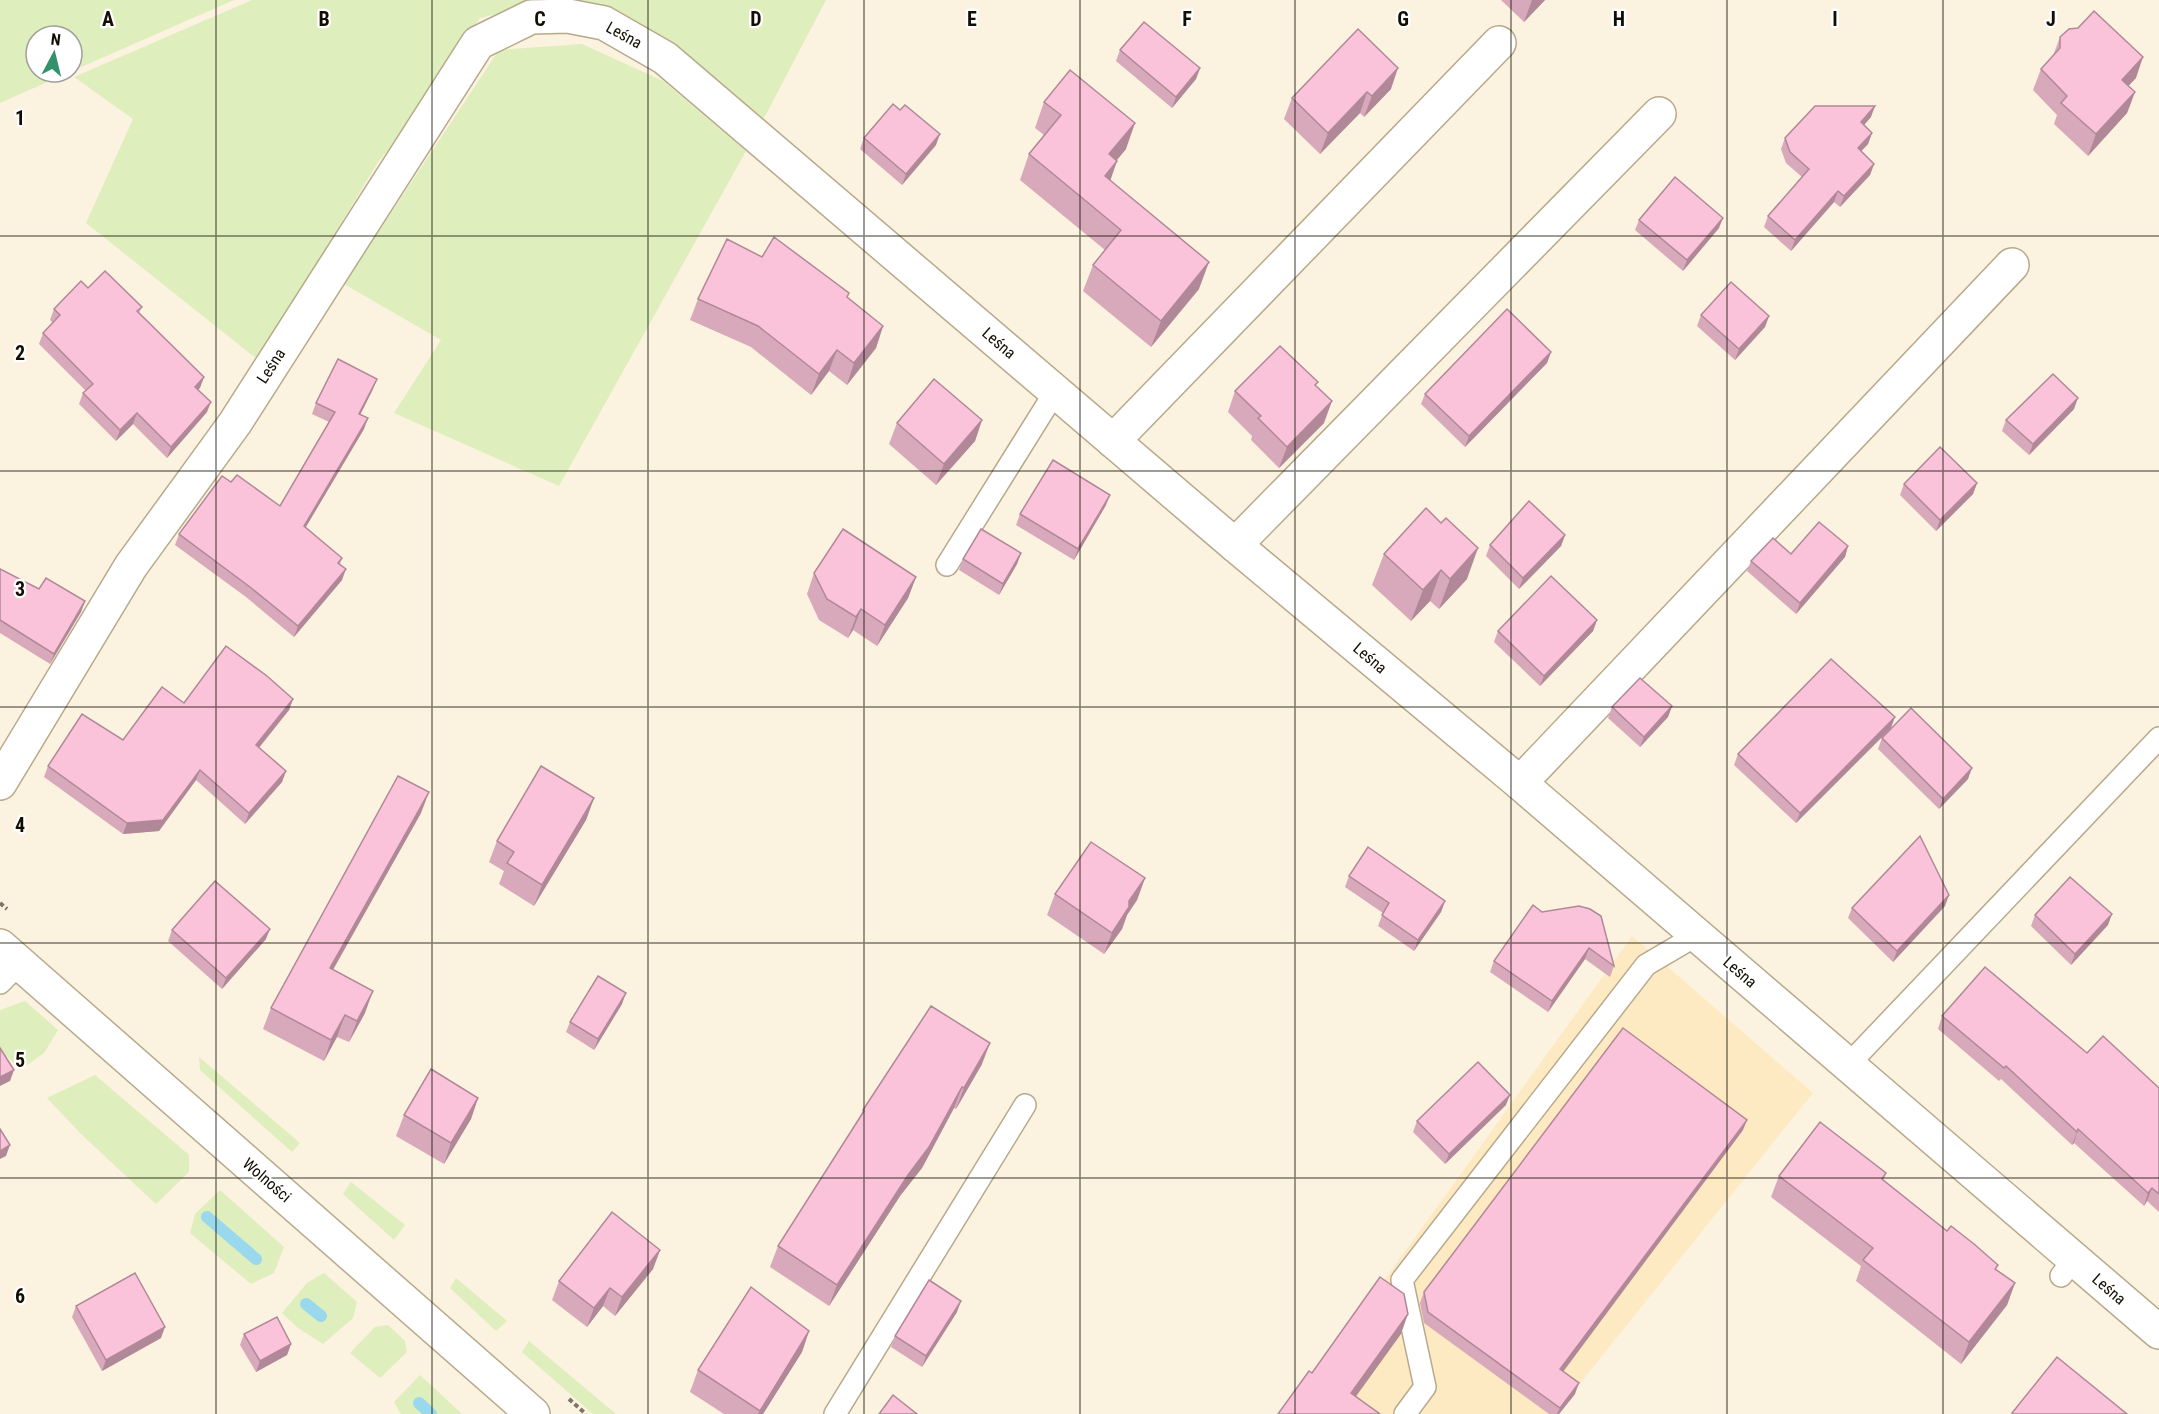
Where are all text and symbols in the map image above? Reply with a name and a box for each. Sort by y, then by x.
text: A [102,7,114,31]
text: B [318,7,330,31]
text: C [534,7,546,31]
text: D [750,7,762,31]
text: E [967,7,977,31]
text: F [1182,7,1192,31]
text: G [1397,7,1409,31]
text: H [1613,7,1625,31]
text: I [1832,7,1838,31]
text: J [2046,7,2056,31]
street label: Leśna [603,18,645,52]
north arrow [24,24,84,84]
text: N [50,30,62,50]
text: 1 [15,106,25,130]
street label: Leśna [978,323,1020,363]
text: 2 [15,341,25,365]
street label: Leśna [253,345,289,387]
text: 3 [15,577,25,601]
street label: Leśna [1349,639,1391,677]
text: 4 [15,813,25,837]
street label: Leśna [1719,952,1761,992]
text: 5 [15,1048,25,1072]
street label: Wolności [239,1154,295,1206]
street label: Leśna [2088,1269,2130,1309]
text: 6 [15,1284,25,1308]

